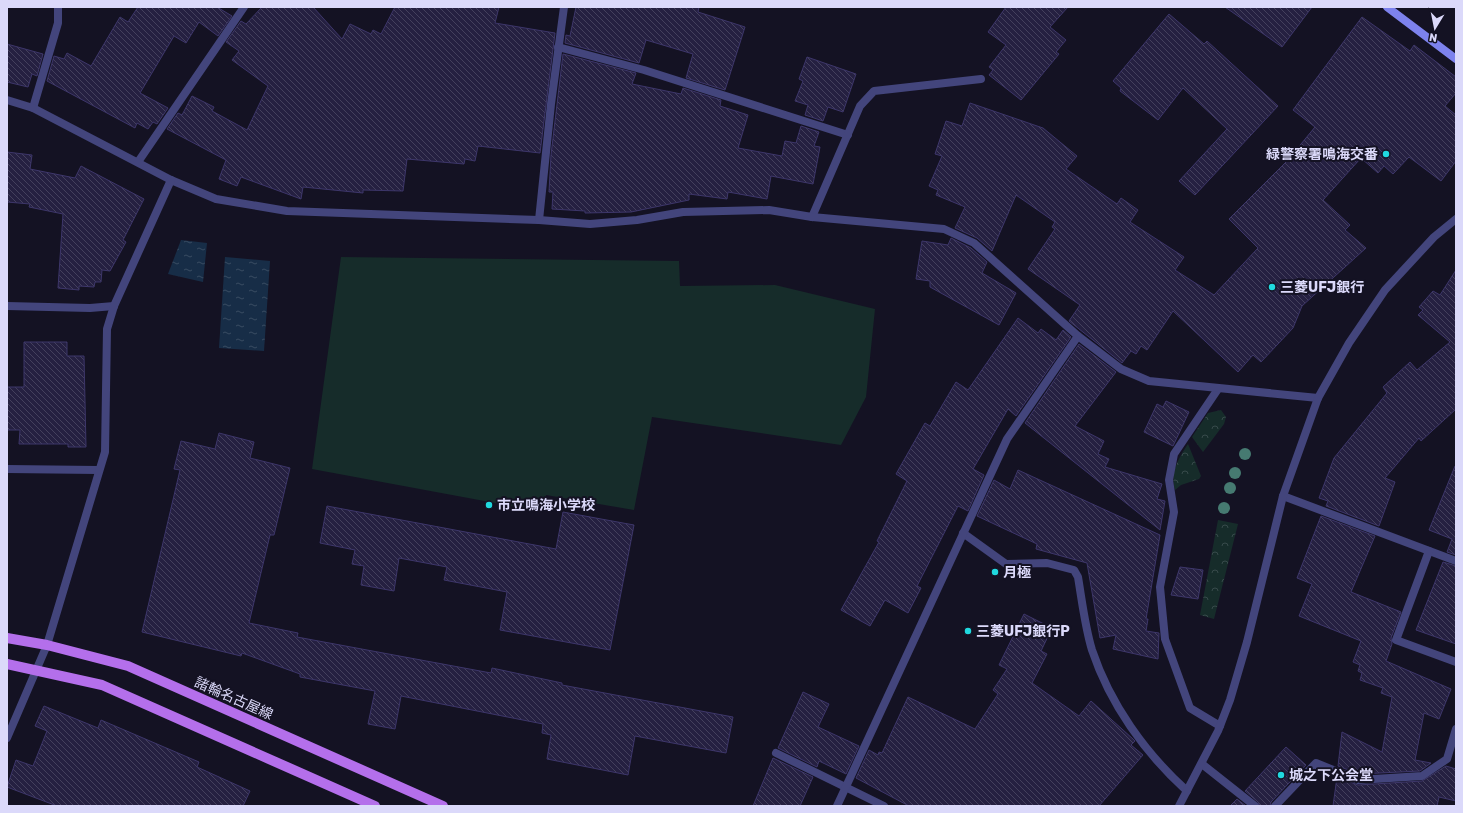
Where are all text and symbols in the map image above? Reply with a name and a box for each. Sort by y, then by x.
north arrow [1415,8,1455,48]
text: N [1428,30,1438,44]
place label: 緑警察署鳴海交番 [1266,146,1378,163]
marker: 緑警察署鳴海交番 [1381,149,1391,159]
place label: 三菱UFJ銀行 [1280,279,1364,296]
marker: 三菱UFJ銀行 [1267,282,1277,292]
place label: 市立鳴海小学校 [497,497,595,514]
marker: 市立鳴海小学校 [484,500,494,510]
place label: 月極 [1003,564,1031,581]
marker: 月極 [990,567,1000,577]
place label: 三菱UFJ銀行P [976,623,1070,640]
marker: 三菱UFJ銀行P [963,626,973,636]
street label: 諸輪名古屋線 [192,674,276,723]
place label: 城之下公会堂 [1289,767,1373,784]
marker: 城之下公会堂 [1276,770,1286,780]

